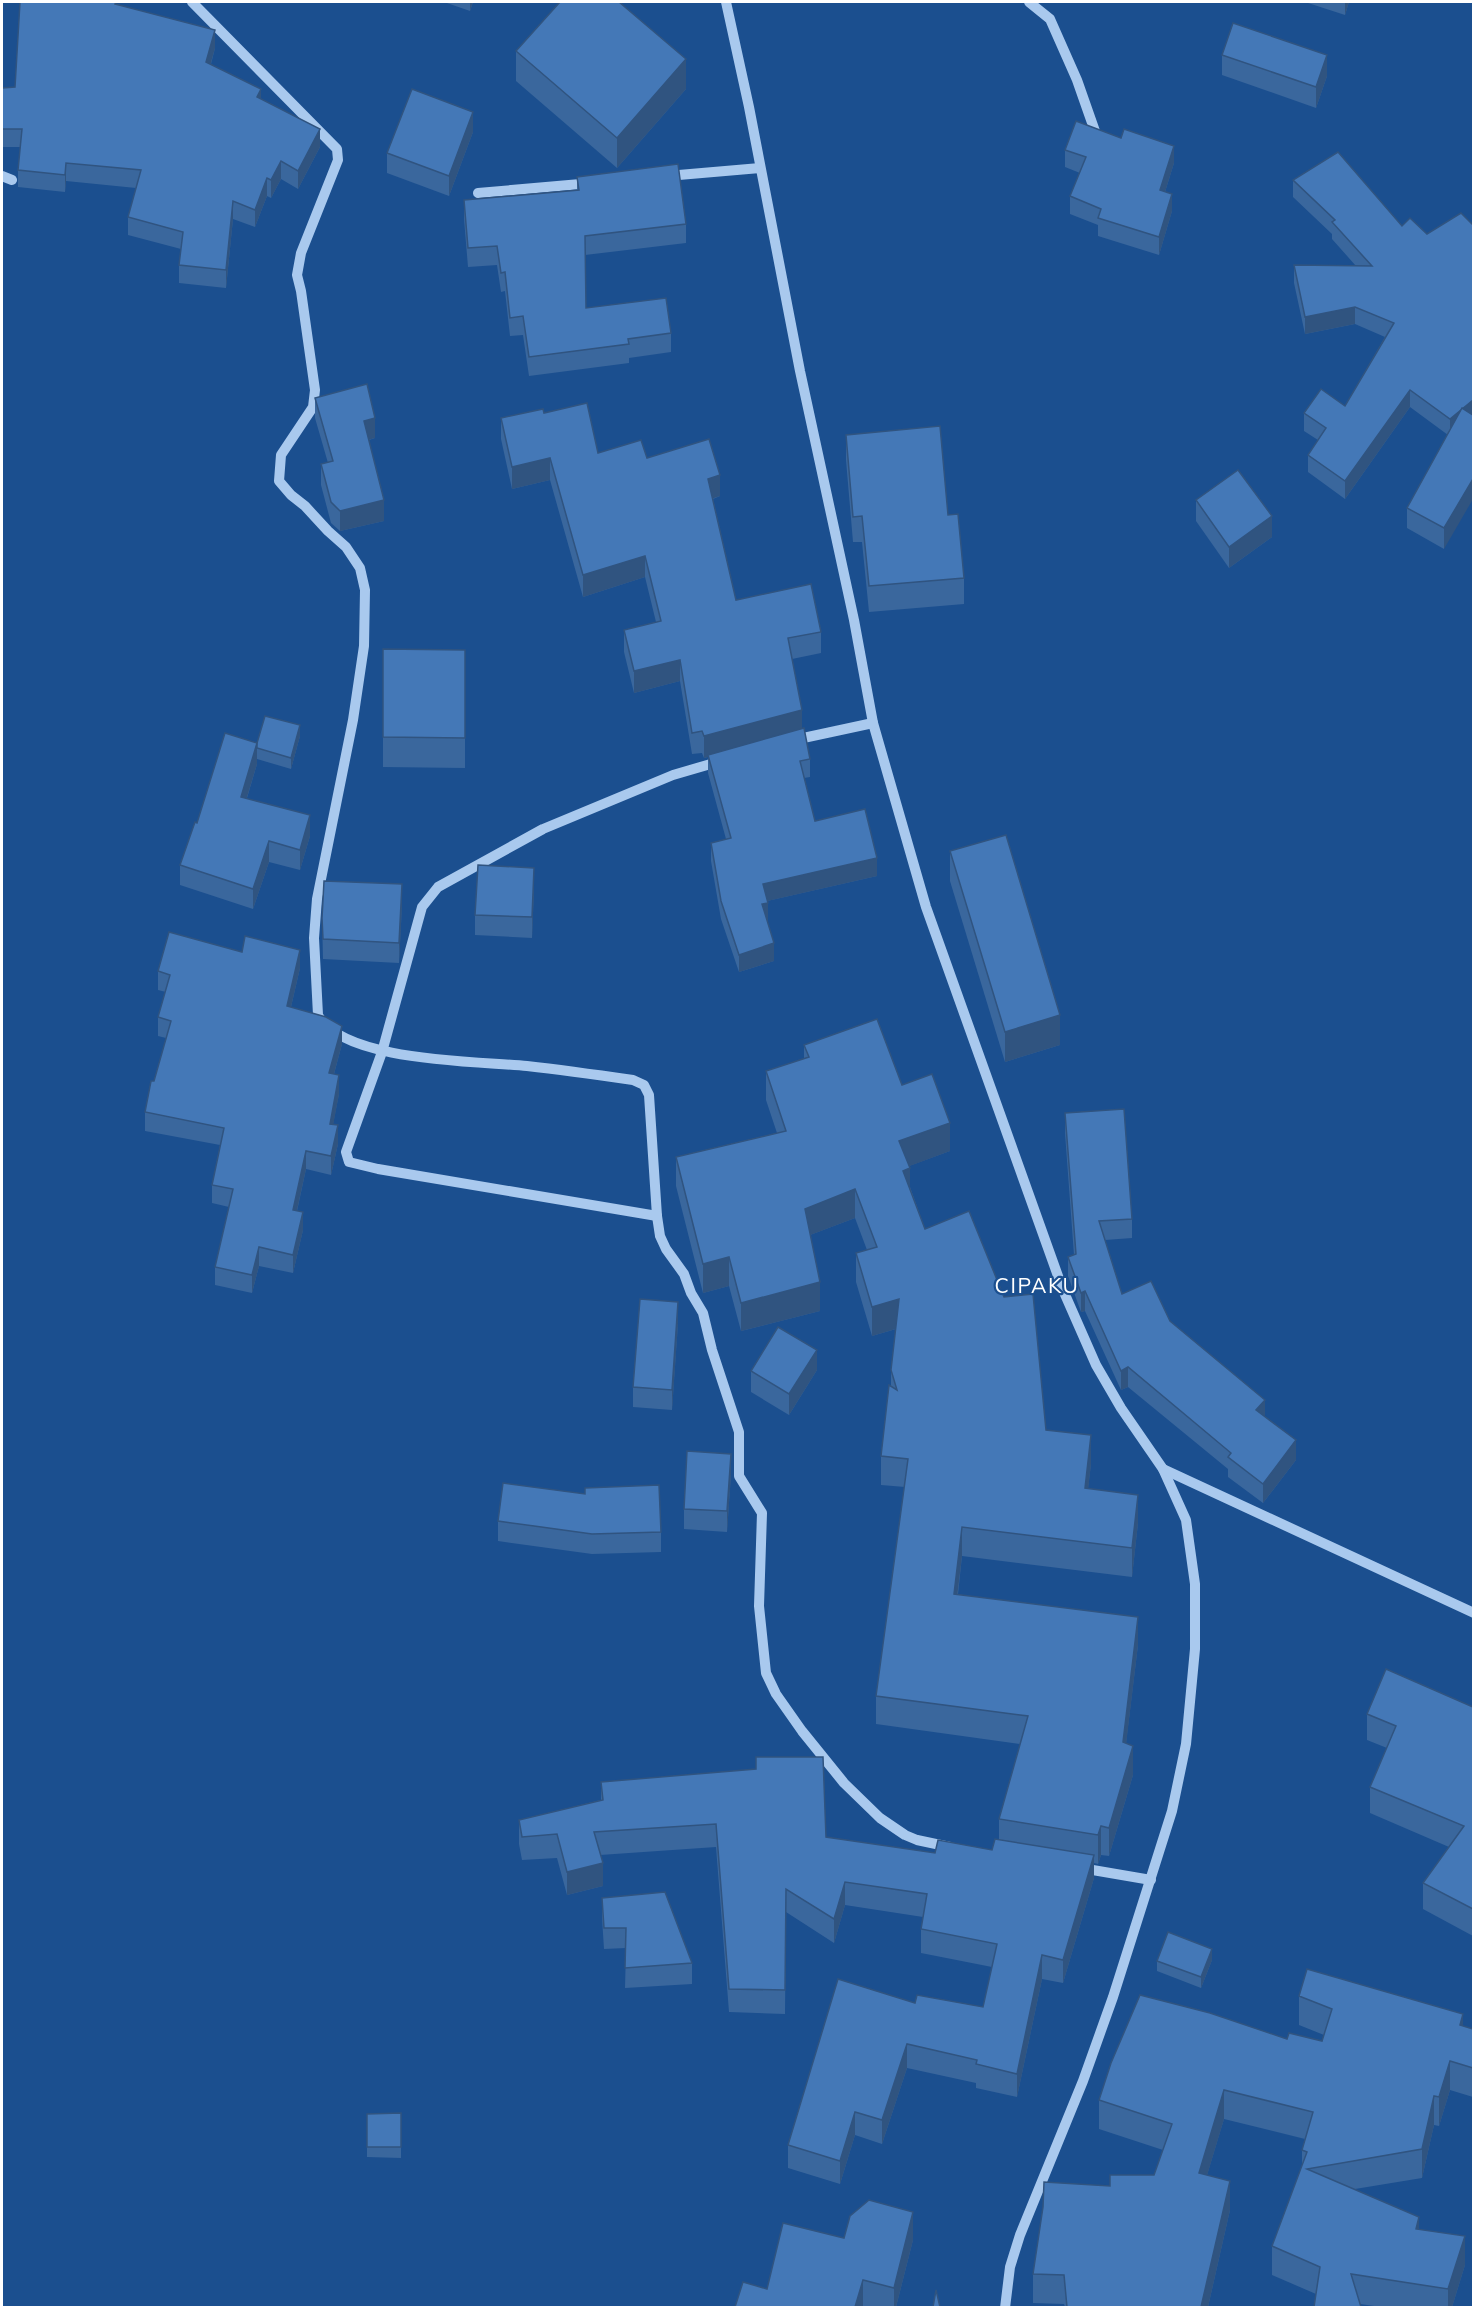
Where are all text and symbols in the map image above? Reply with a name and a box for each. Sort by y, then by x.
district label: CIPAKU [995,1272,1079,1298]

